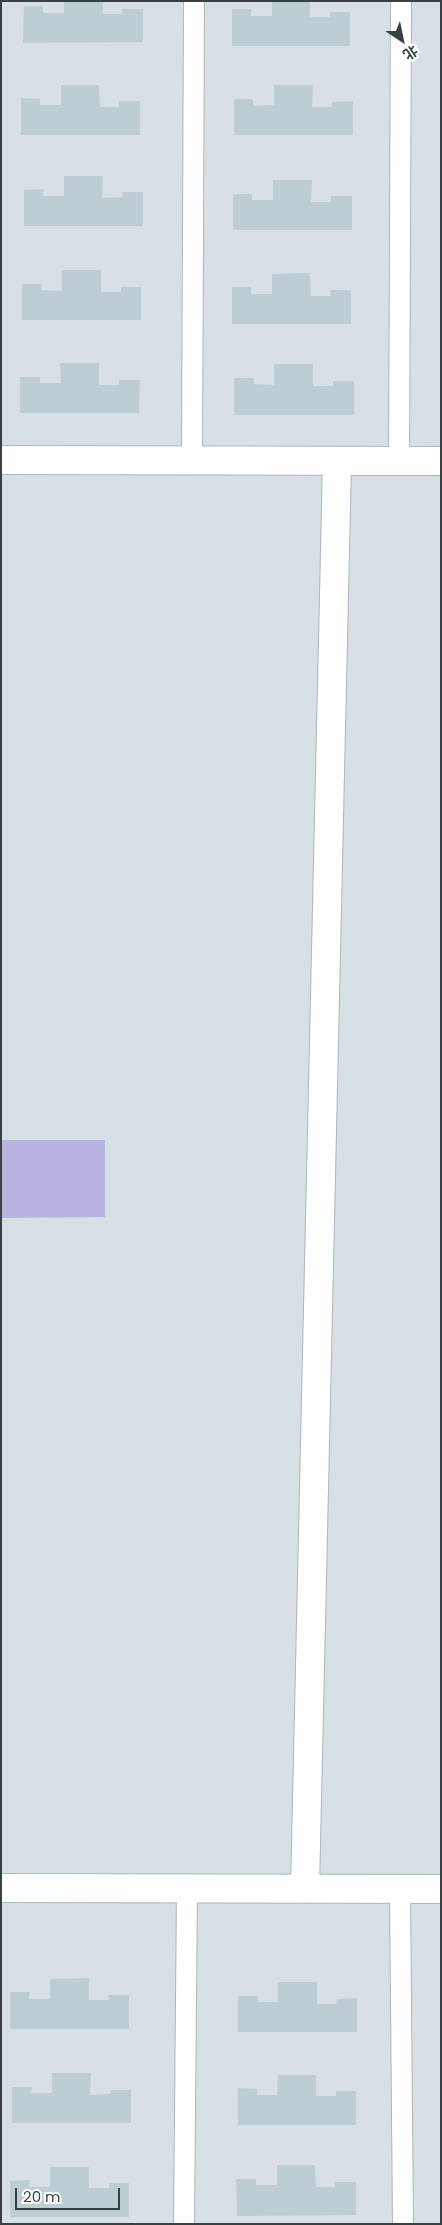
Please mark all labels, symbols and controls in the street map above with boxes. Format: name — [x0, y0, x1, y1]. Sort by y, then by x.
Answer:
north arrow — [377, 15, 427, 65]
text: 北 — [399, 40, 422, 65]
scale bar — [18, 2178, 122, 2210]
text: 20 m — [23, 2186, 61, 2207]

